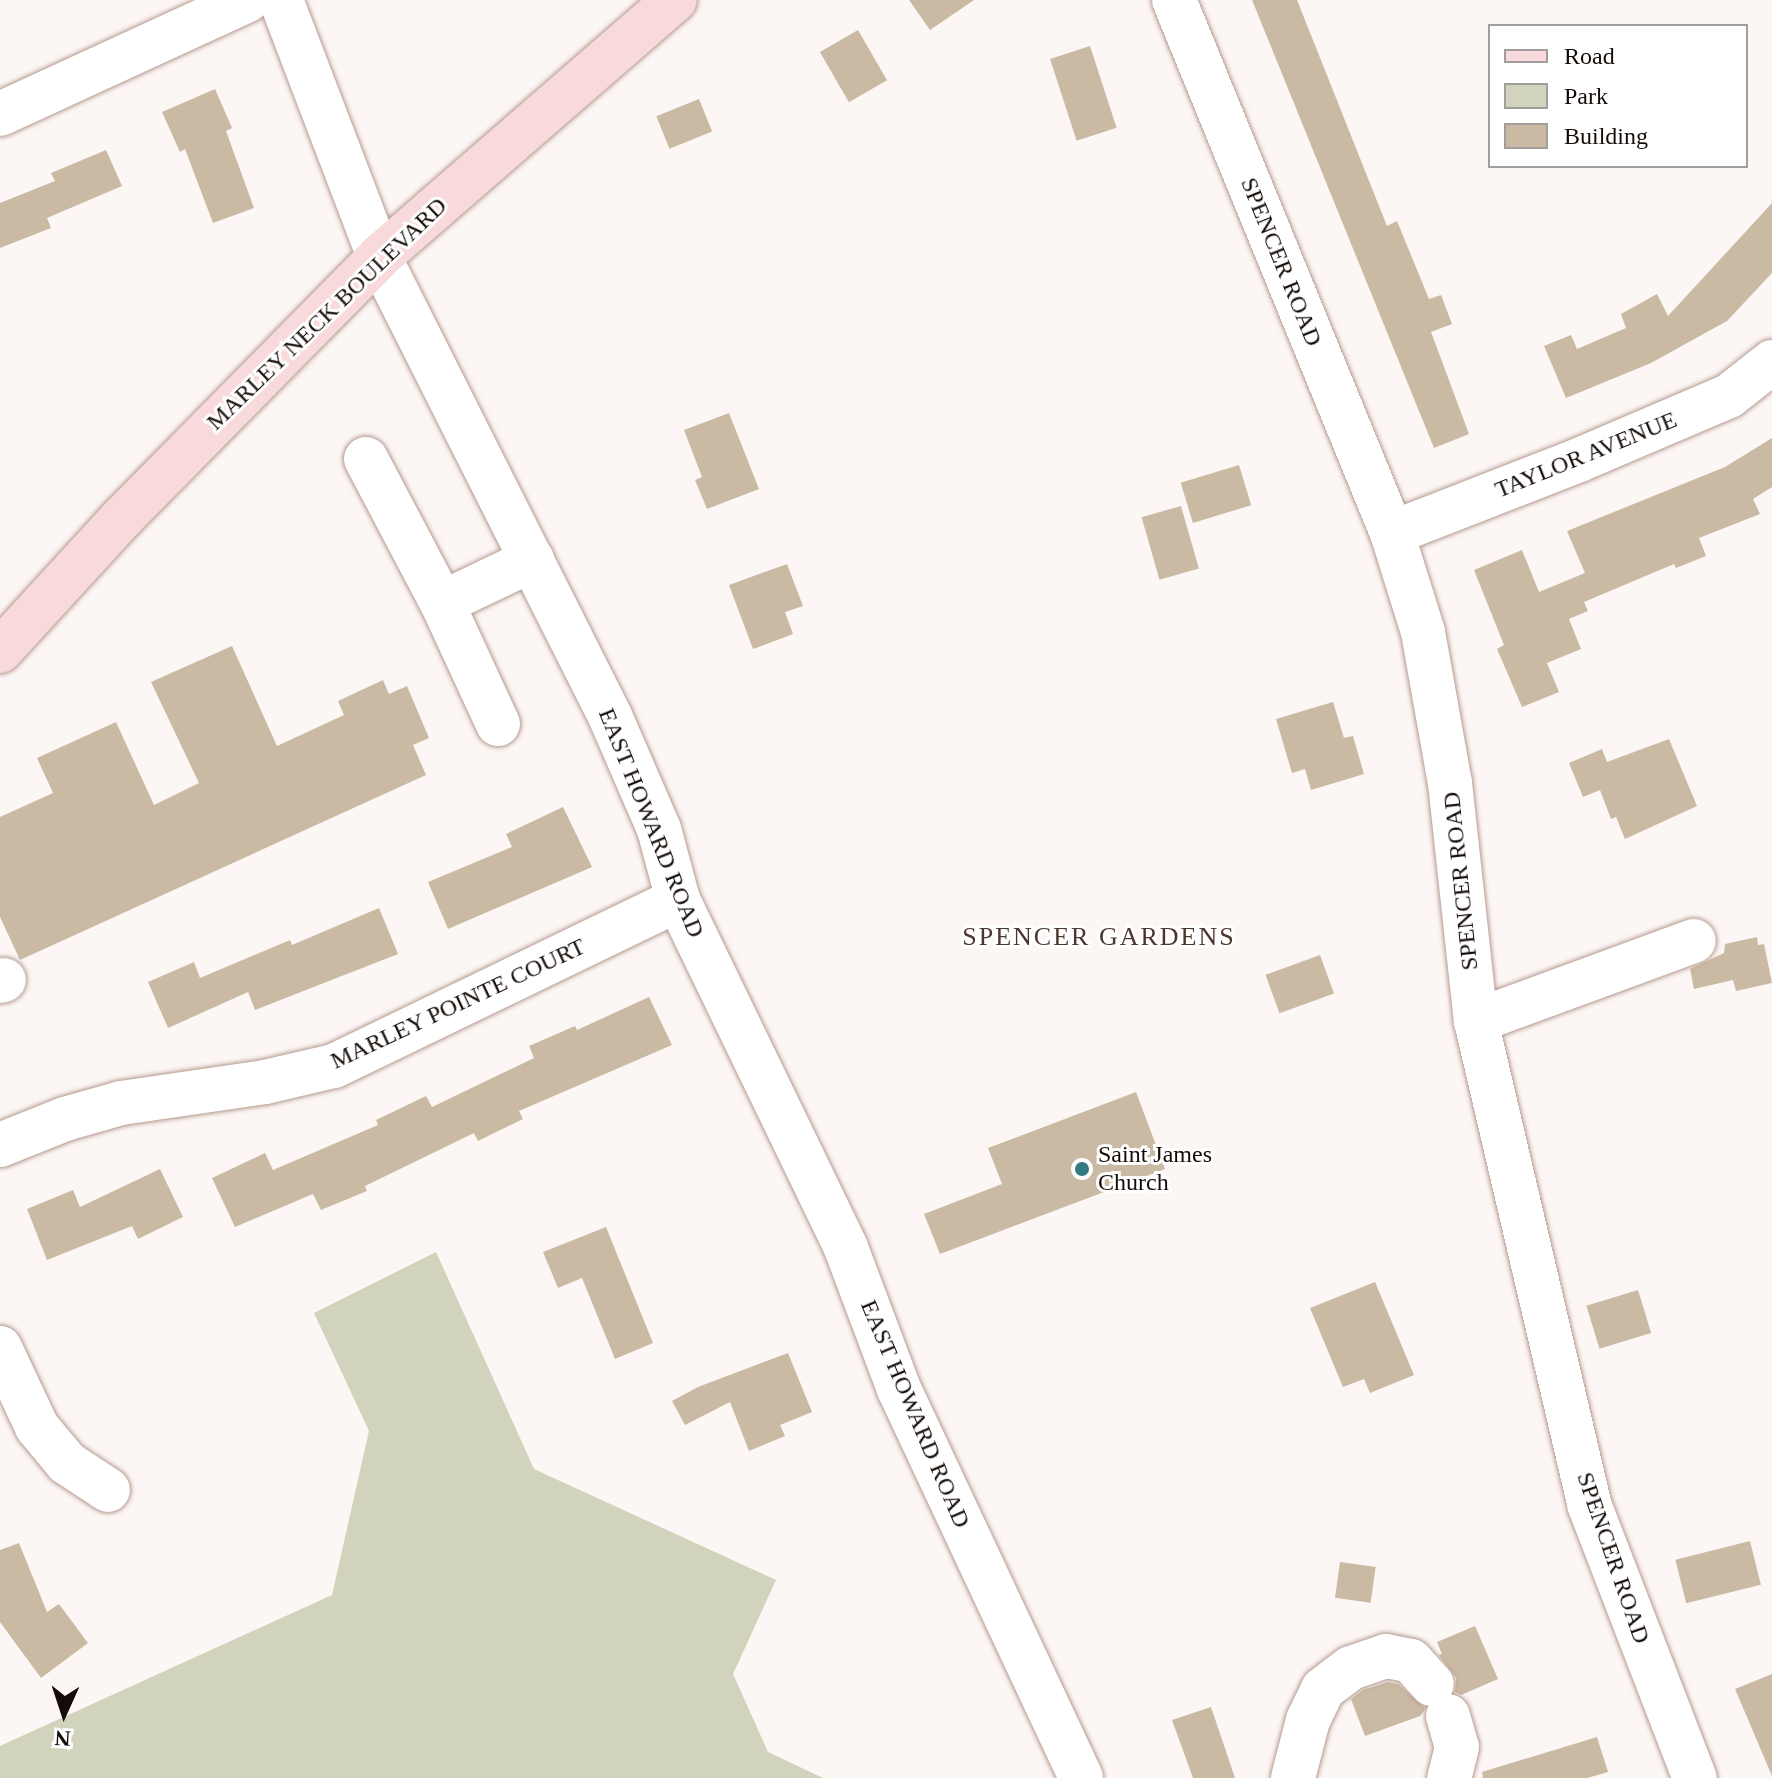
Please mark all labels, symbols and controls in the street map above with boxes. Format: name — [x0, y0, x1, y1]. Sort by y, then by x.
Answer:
legend — [1488, 24, 1748, 168]
text: Road — [1564, 43, 1615, 69]
text: Park — [1564, 83, 1608, 109]
text: Building — [1564, 123, 1648, 149]
street label: SPENCER ROAD — [1234, 173, 1328, 351]
street label: MARLEY NECK BOULEVARD — [201, 191, 453, 437]
street label: TAYLOR AVENUE — [1490, 405, 1682, 505]
street label: EAST HOWARD ROAD — [592, 704, 710, 942]
street label: SPENCER ROAD — [1437, 790, 1485, 972]
district label: SPENCER GARDENS — [962, 921, 1236, 953]
street label: MARLEY POINTE COURT — [326, 932, 590, 1076]
place label: Saint James Church — [1098, 1141, 1212, 1197]
marker: Saint James Church — [1073, 1160, 1091, 1178]
street label: EAST HOWARD ROAD — [854, 1295, 976, 1533]
street label: SPENCER ROAD — [1570, 1469, 1656, 1647]
north arrow — [24, 1674, 104, 1754]
text: N — [54, 1726, 71, 1751]

